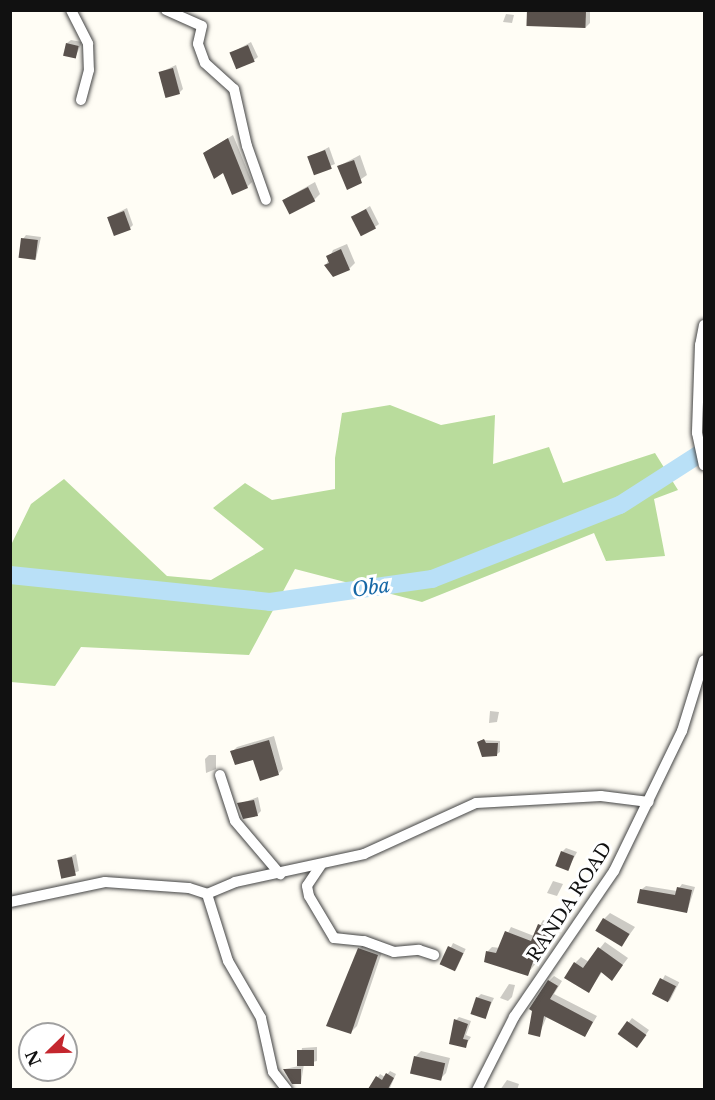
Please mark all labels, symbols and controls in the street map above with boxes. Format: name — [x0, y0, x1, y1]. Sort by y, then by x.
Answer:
water label: Oba — [350, 573, 392, 603]
street label: RANDA ROAD — [523, 838, 617, 966]
north arrow — [18, 1022, 78, 1082]
text: N — [21, 1047, 45, 1069]

